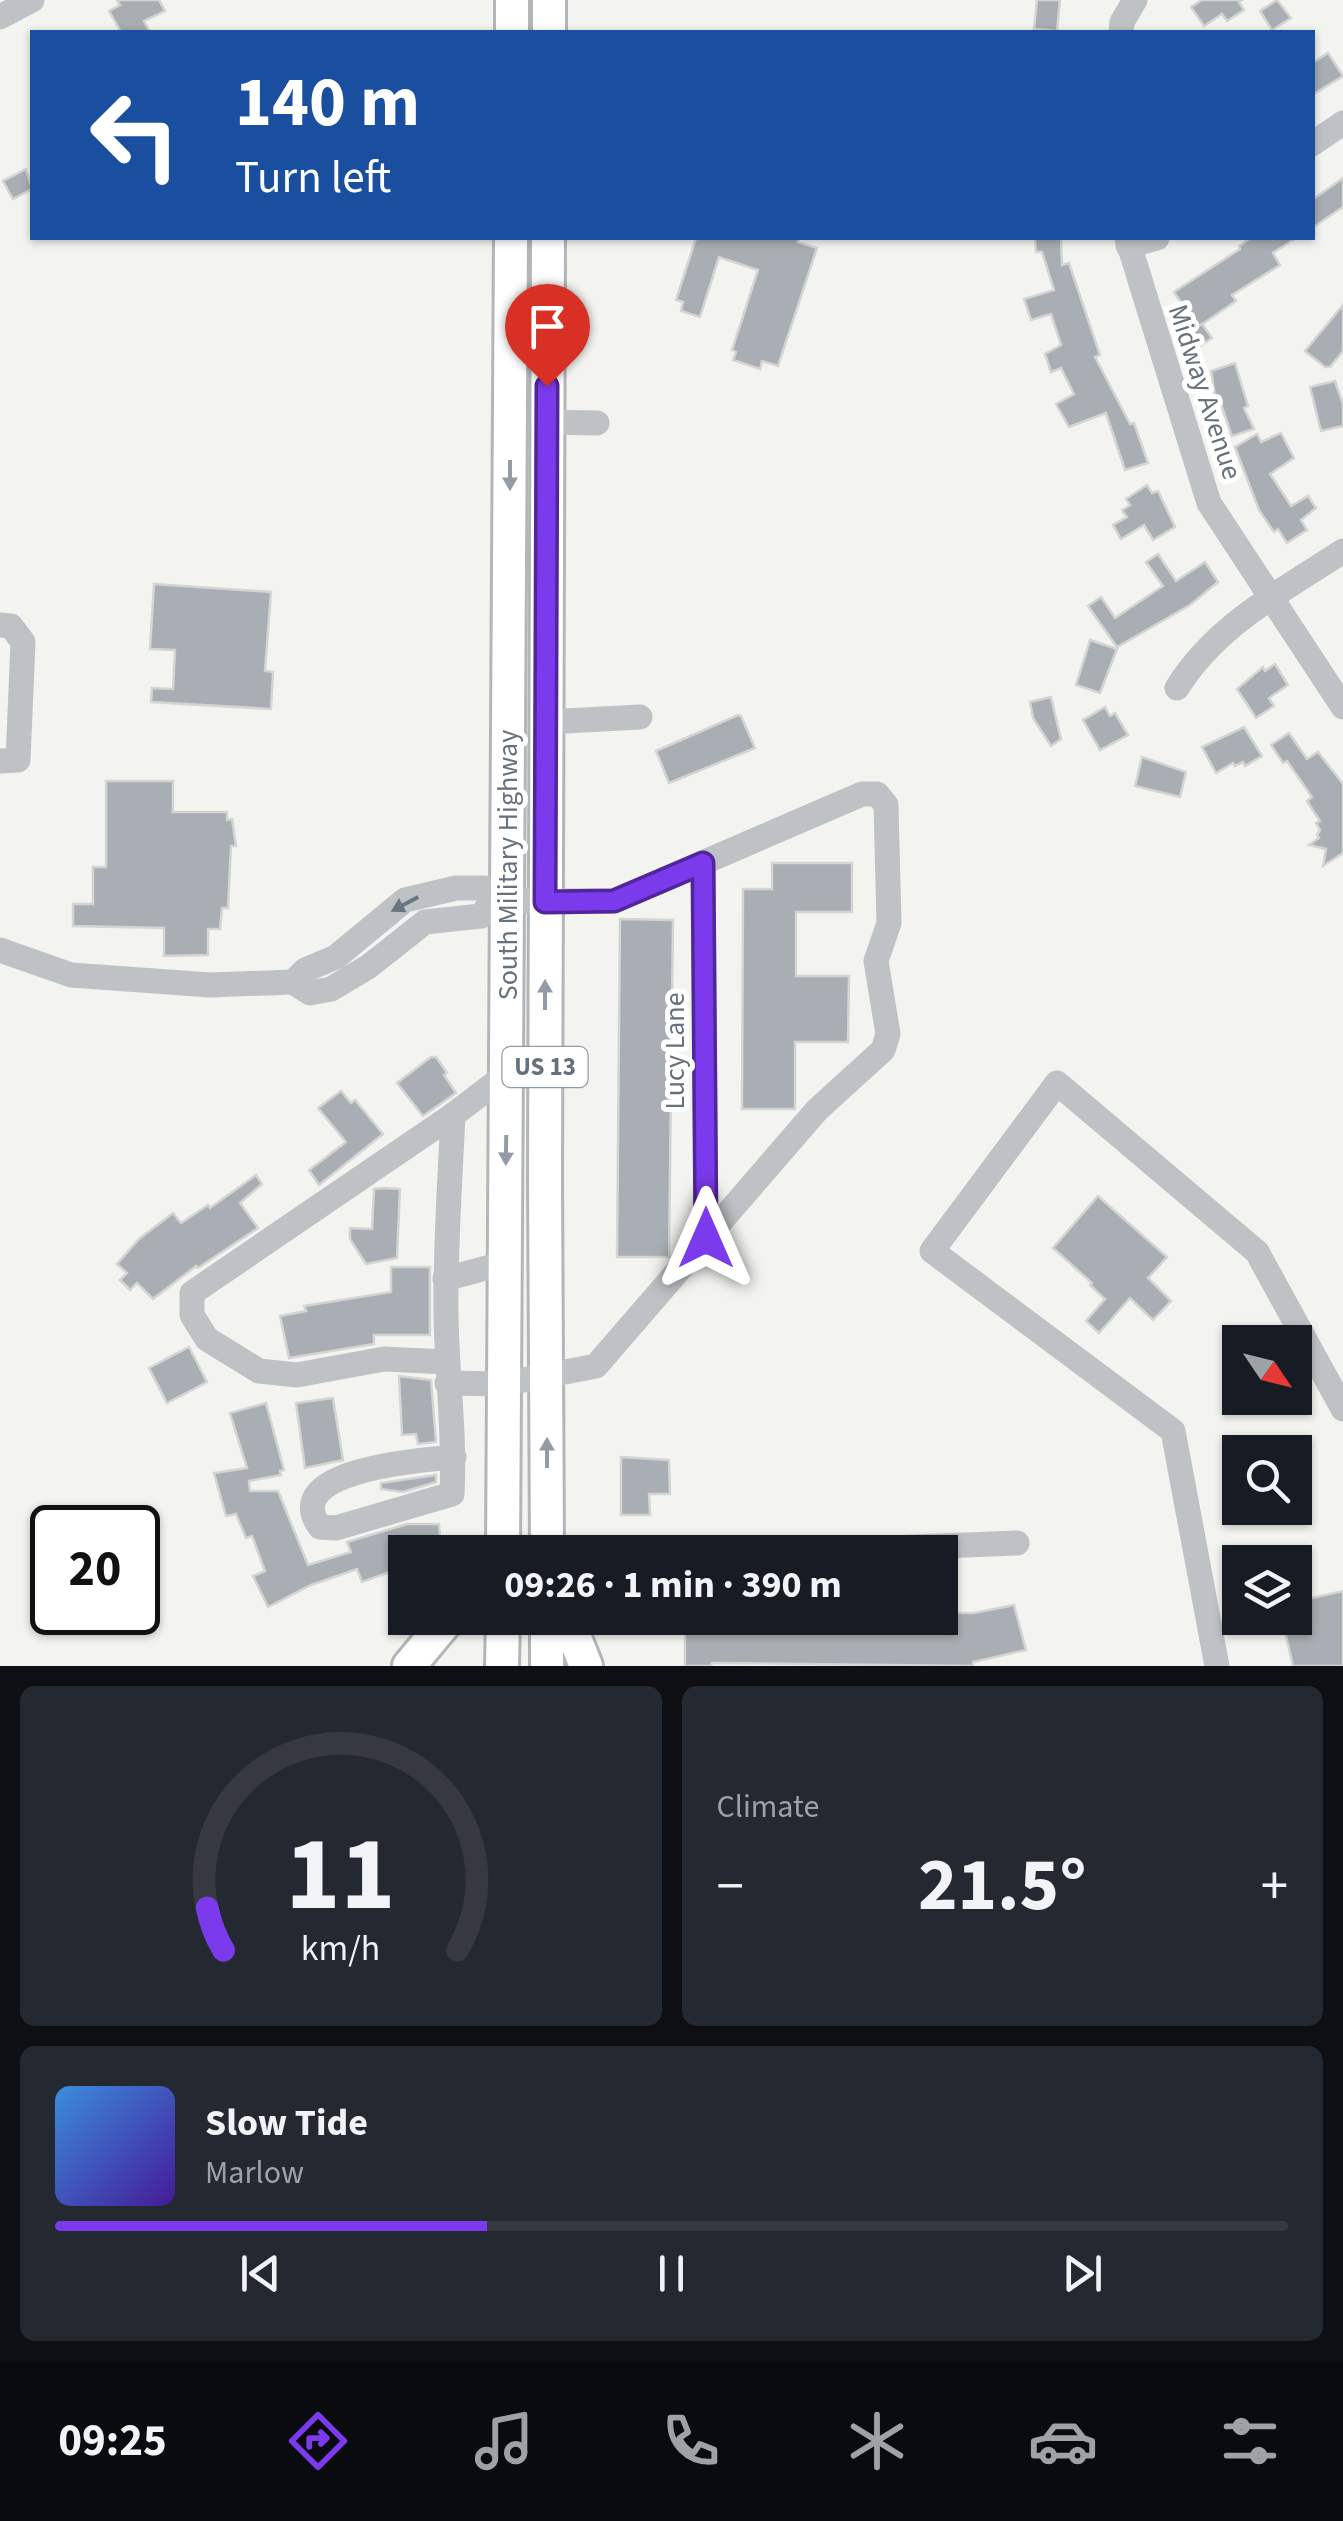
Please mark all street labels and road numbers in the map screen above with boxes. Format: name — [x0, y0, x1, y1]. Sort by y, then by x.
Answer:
street label: Midway Avenue — [1158, 299, 1252, 485]
street label: South Military Highway — [488, 730, 528, 1000]
street label: Lucy Lane — [655, 992, 695, 1110]
road number: US 13 — [502, 1047, 588, 1087]

